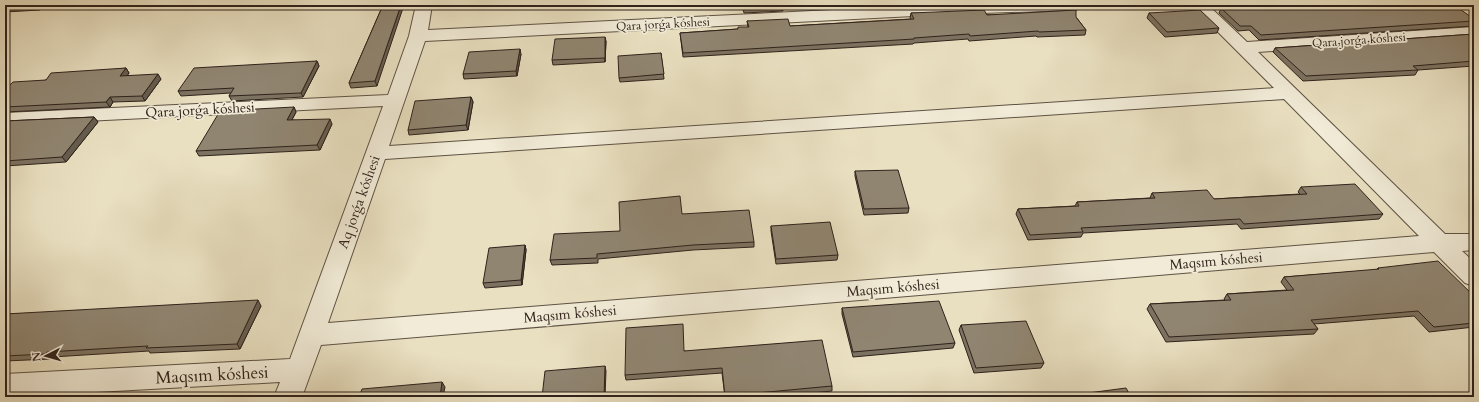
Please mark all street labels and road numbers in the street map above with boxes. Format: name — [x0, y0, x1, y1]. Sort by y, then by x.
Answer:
street label: Qara jorǵa kóshesi — [616, 14, 711, 34]
street label: Qara jorǵa kóshesi — [1312, 29, 1407, 51]
street label: Qara jorǵa kóshesi — [145, 98, 255, 122]
street label: Aq jorǵa kóshesi — [333, 153, 385, 251]
street label: Maqsım kóshesi — [1169, 247, 1263, 275]
street label: Maqsım kóshesi — [846, 274, 940, 302]
street label: Maqsım kóshesi — [523, 300, 617, 328]
street label: Maqsım kóshesi — [155, 361, 269, 389]

